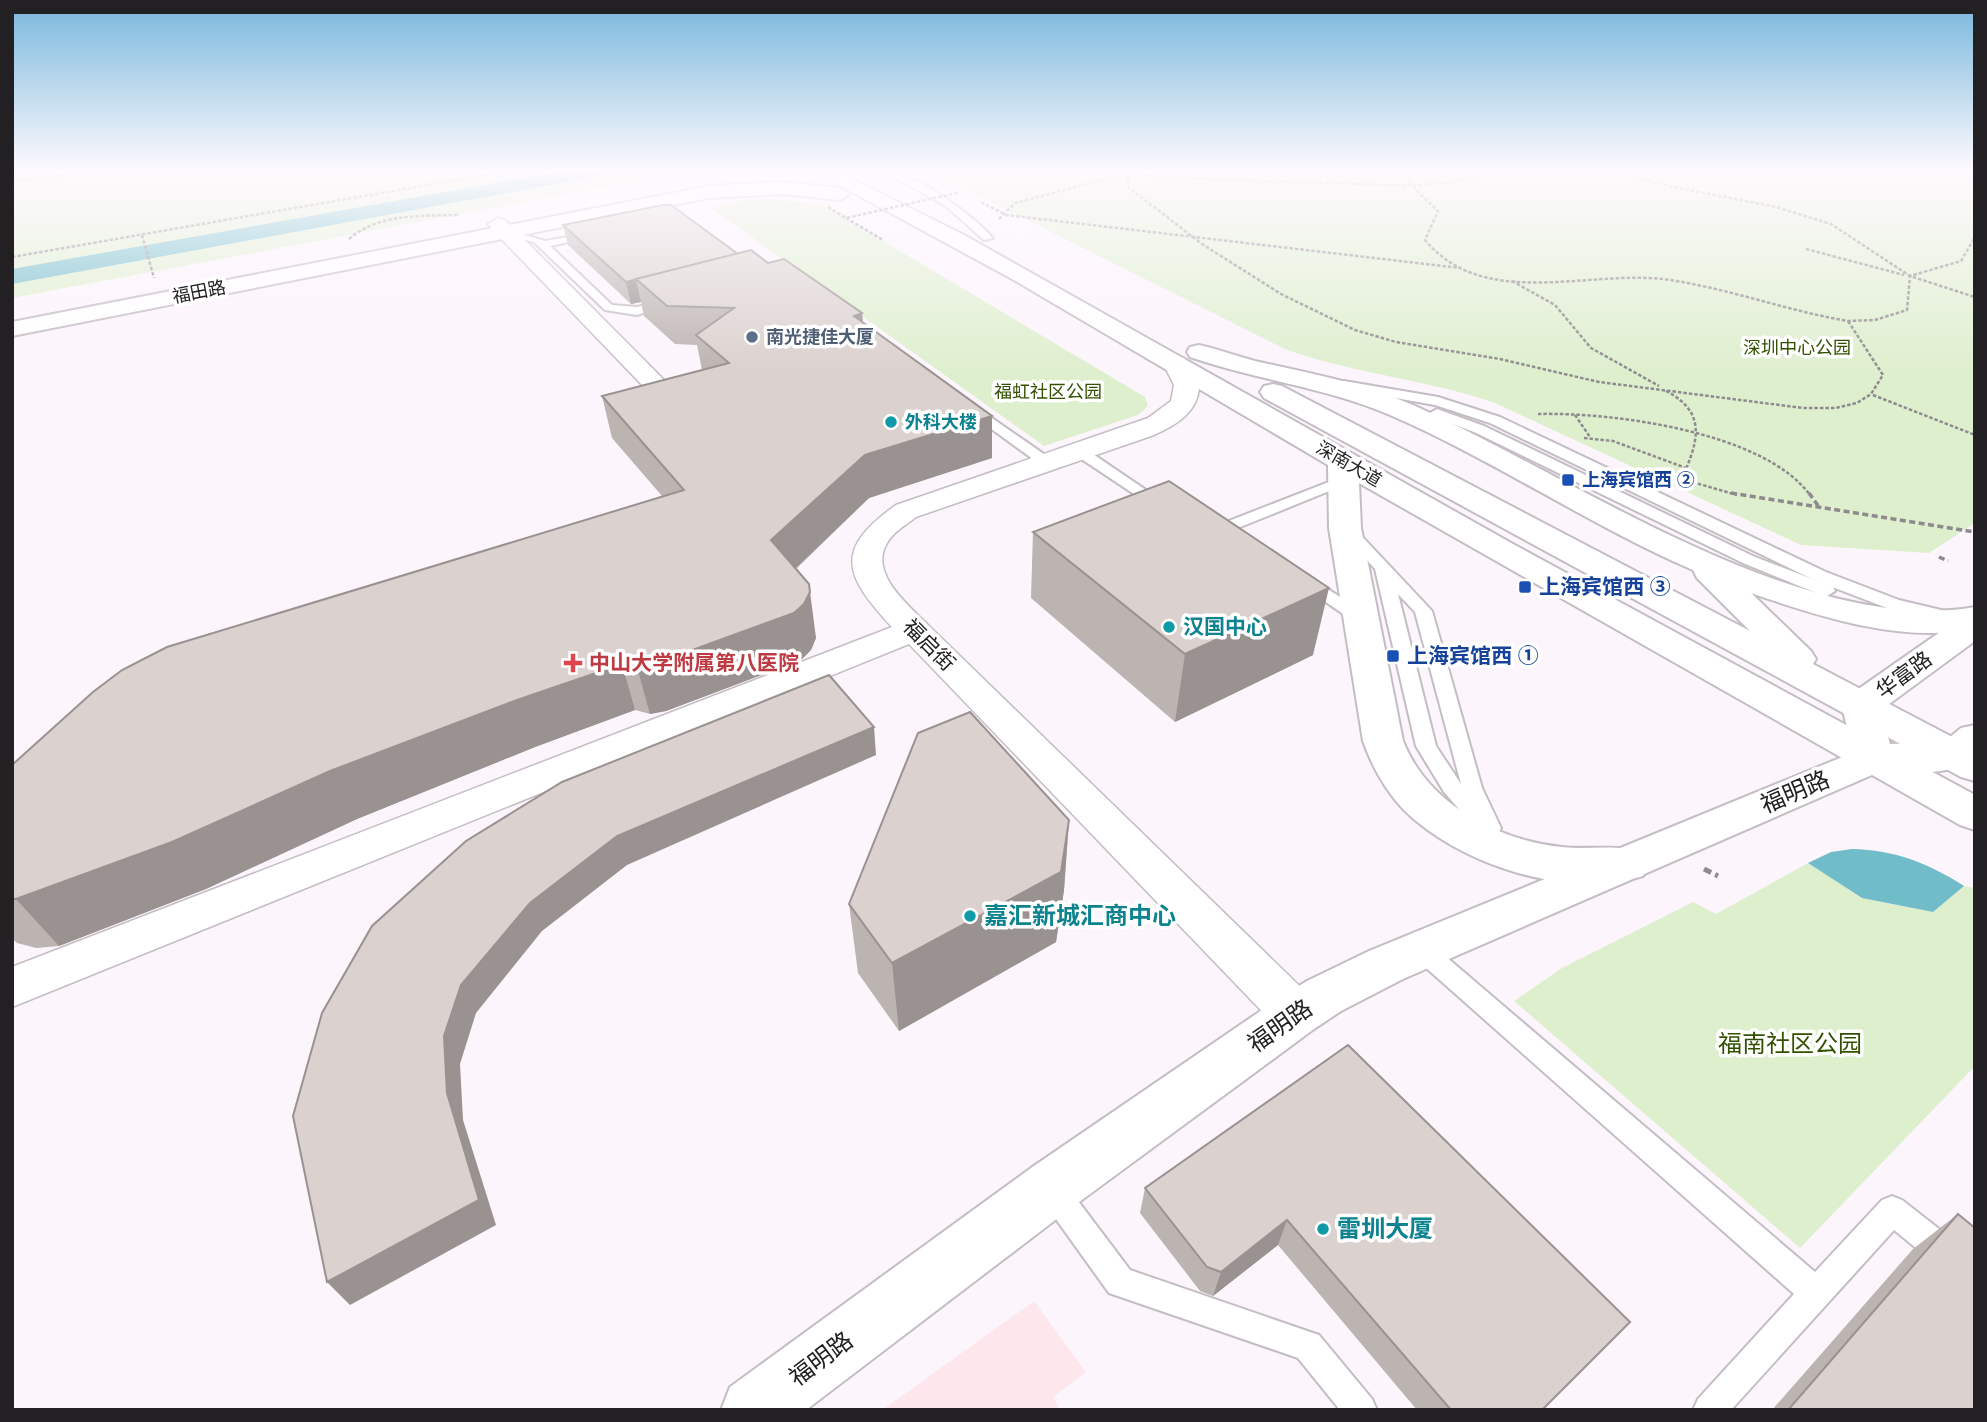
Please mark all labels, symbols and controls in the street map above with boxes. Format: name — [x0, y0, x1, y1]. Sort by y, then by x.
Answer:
street label: 福田路 — [170, 276, 228, 308]
place label: 南光捷佳大厦 — [766, 326, 874, 348]
marker: 南光捷佳大厦 — [744, 329, 760, 345]
park label: 深圳中心公园 — [1743, 337, 1851, 359]
park label: 福虹社区公园 — [994, 381, 1102, 403]
place label: 外科大楼 — [905, 411, 977, 433]
marker: 外科大楼 — [883, 414, 899, 430]
street label: 深南大道 — [1312, 436, 1386, 492]
place label: 上海宾馆西 ② — [1582, 469, 1695, 491]
marker: 上海宾馆西 ② — [1560, 472, 1576, 488]
place label: 上海宾馆西 ③ — [1539, 574, 1671, 599]
marker: 上海宾馆西 ③ — [1517, 579, 1533, 595]
street label: 福启街 — [898, 614, 960, 676]
place label: 汉国中心 — [1183, 614, 1267, 639]
marker: 汉国中心 — [1161, 619, 1177, 635]
place label: 上海宾馆西 ① — [1407, 643, 1539, 668]
street label: 华富路 — [1871, 646, 1937, 703]
marker: 上海宾馆西 ① — [1385, 648, 1401, 664]
place label: 中山大学附属第八医院 — [589, 650, 799, 675]
marker: 中山大学附属第八医院 — [563, 653, 583, 673]
street label: 福明路 — [1756, 764, 1834, 819]
place label: 嘉汇新城汇商中心 — [984, 901, 1176, 930]
marker: 嘉汇新城汇商中心 — [962, 908, 978, 924]
street label: 福明路 — [1242, 993, 1318, 1058]
park label: 福南社区公园 — [1718, 1029, 1862, 1058]
place label: 雷圳大厦 — [1337, 1214, 1433, 1243]
marker: 雷圳大厦 — [1315, 1221, 1331, 1237]
street label: 福明路 — [783, 1325, 858, 1392]

